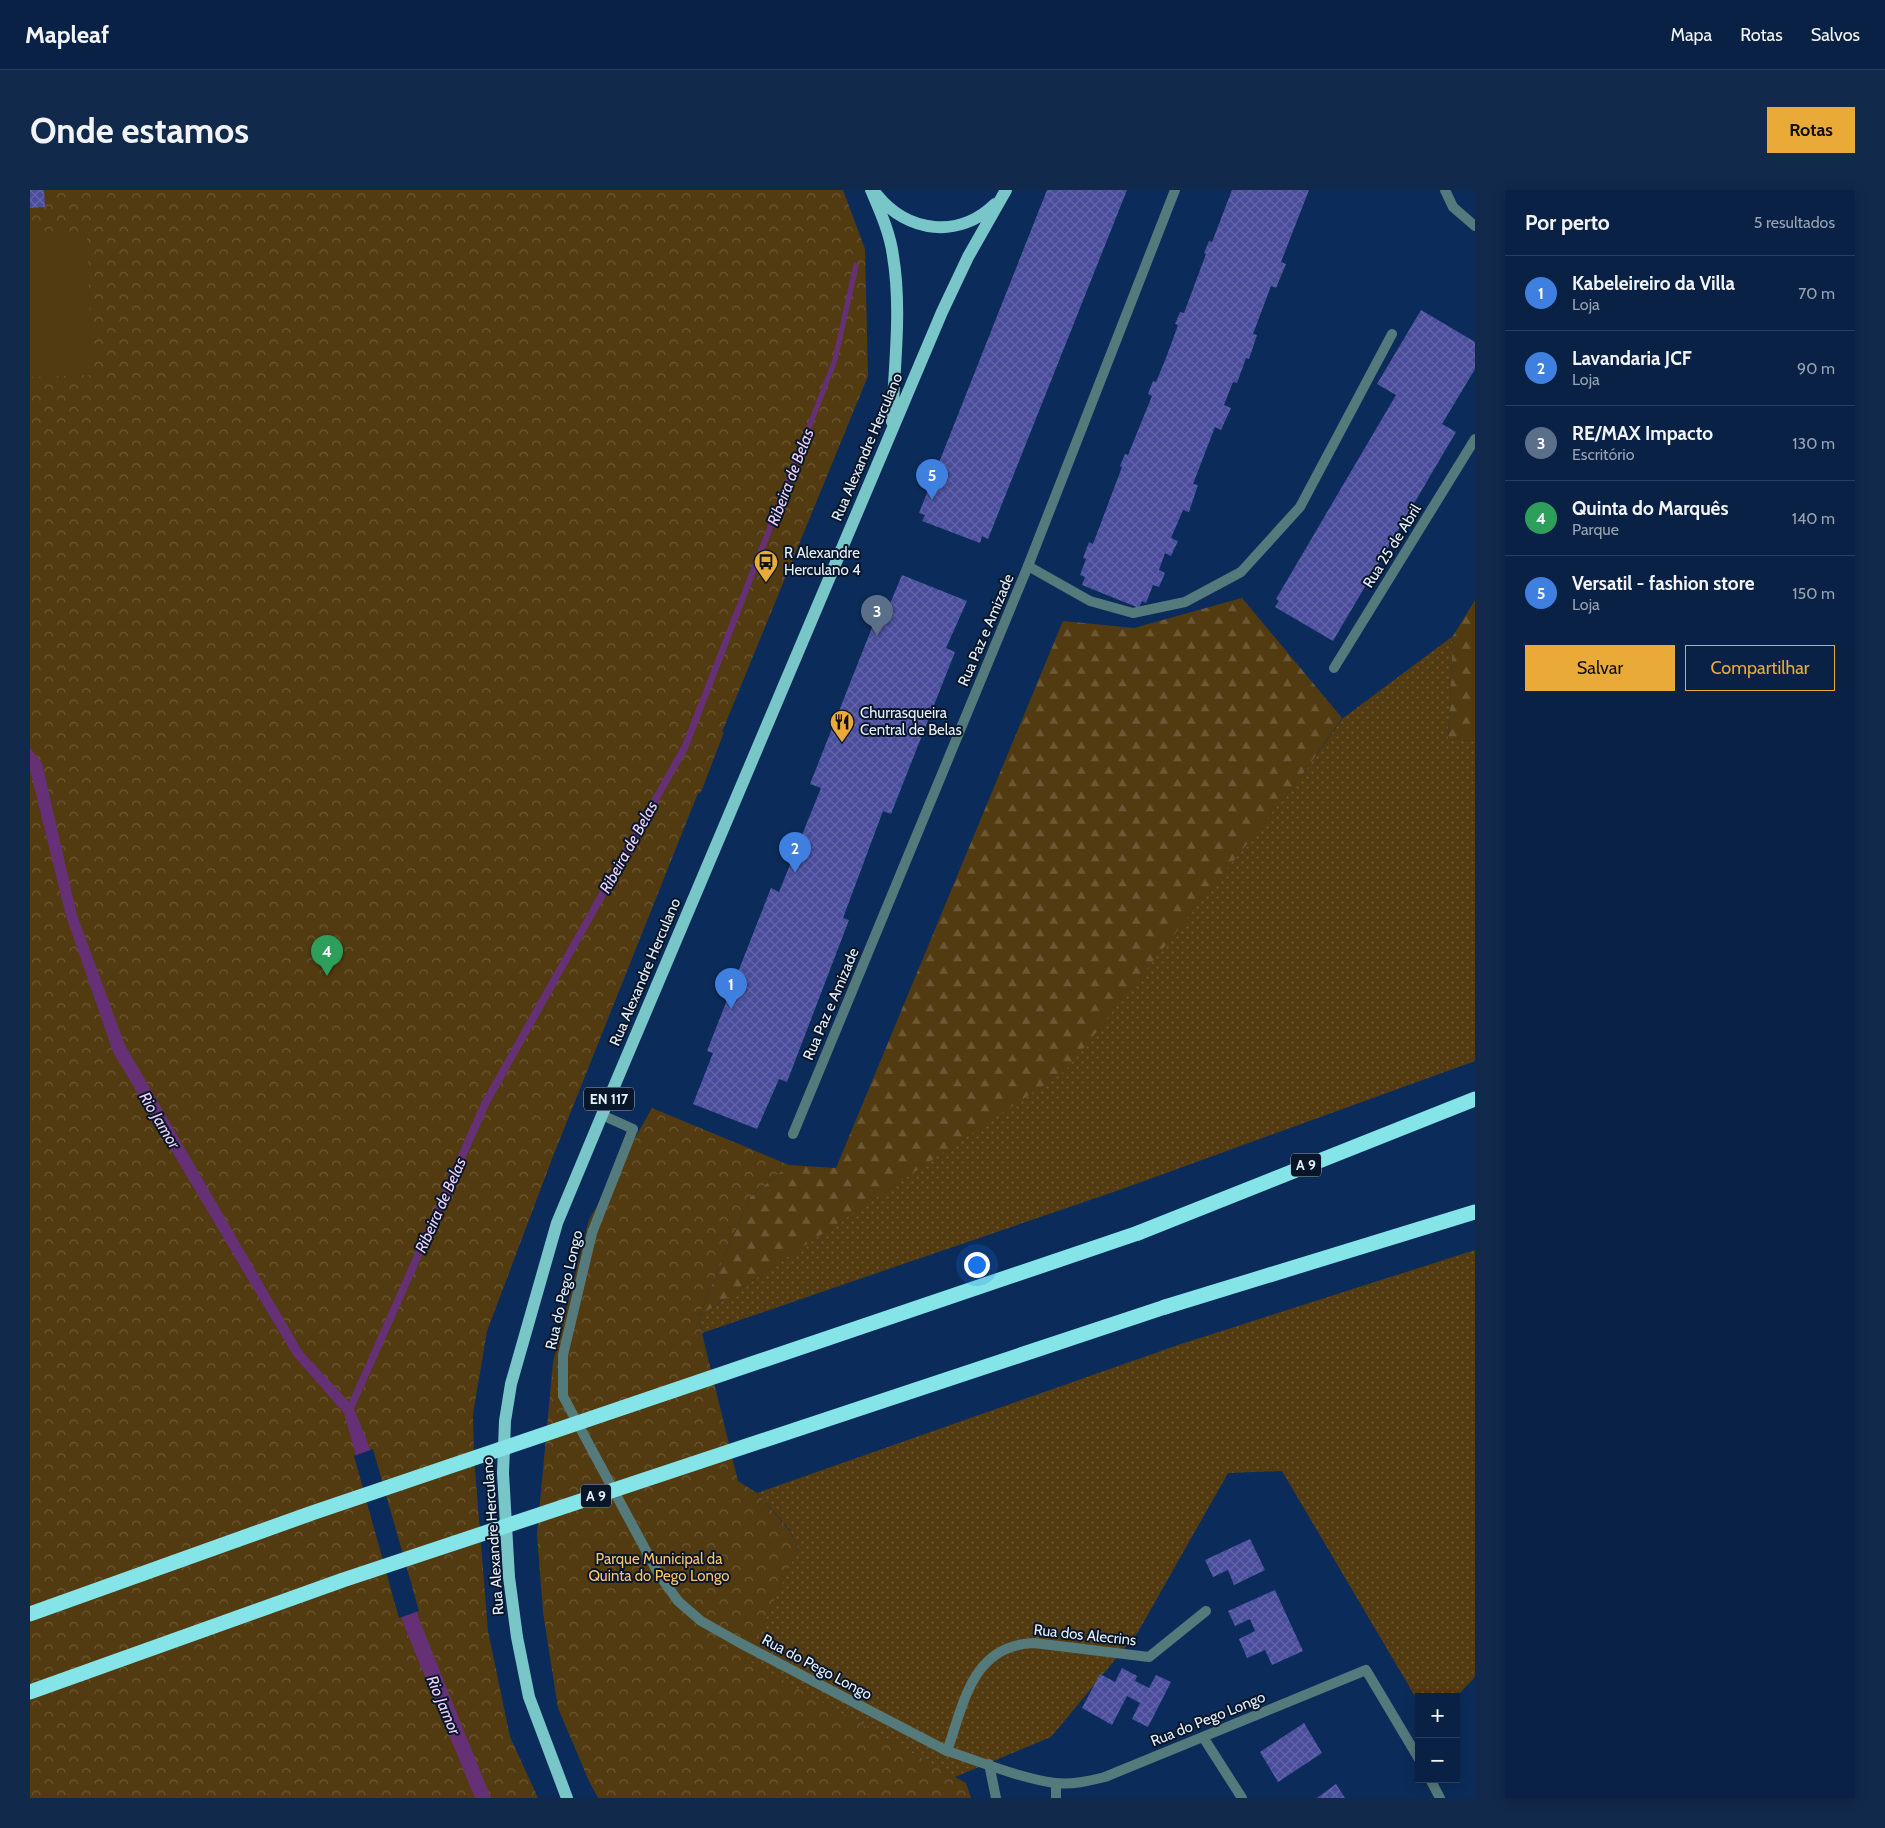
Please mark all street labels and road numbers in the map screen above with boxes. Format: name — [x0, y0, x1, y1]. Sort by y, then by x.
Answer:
street label: Rua Alexandre Herculano — [828, 370, 906, 524]
street label: Rua 25 de Abril — [1359, 501, 1425, 591]
street label: Rua Paz e Amizade — [954, 571, 1018, 689]
street label: Rua Alexandre Herculano — [606, 895, 684, 1049]
street label: Rua Paz e Amizade — [799, 945, 863, 1063]
road number: EN 117 — [584, 1088, 634, 1111]
road number: A 9 — [1291, 1154, 1321, 1176]
street label: Rua do Pego Longo — [541, 1228, 587, 1352]
street label: Rua Alexandre Herculano — [478, 1456, 508, 1616]
road number: A 9 — [581, 1484, 611, 1508]
street label: Rua dos Alecrins — [1033, 1621, 1137, 1649]
street label: Rua do Pego Longo — [759, 1630, 875, 1704]
street label: Rua do Pego Longo — [1148, 1688, 1268, 1750]

